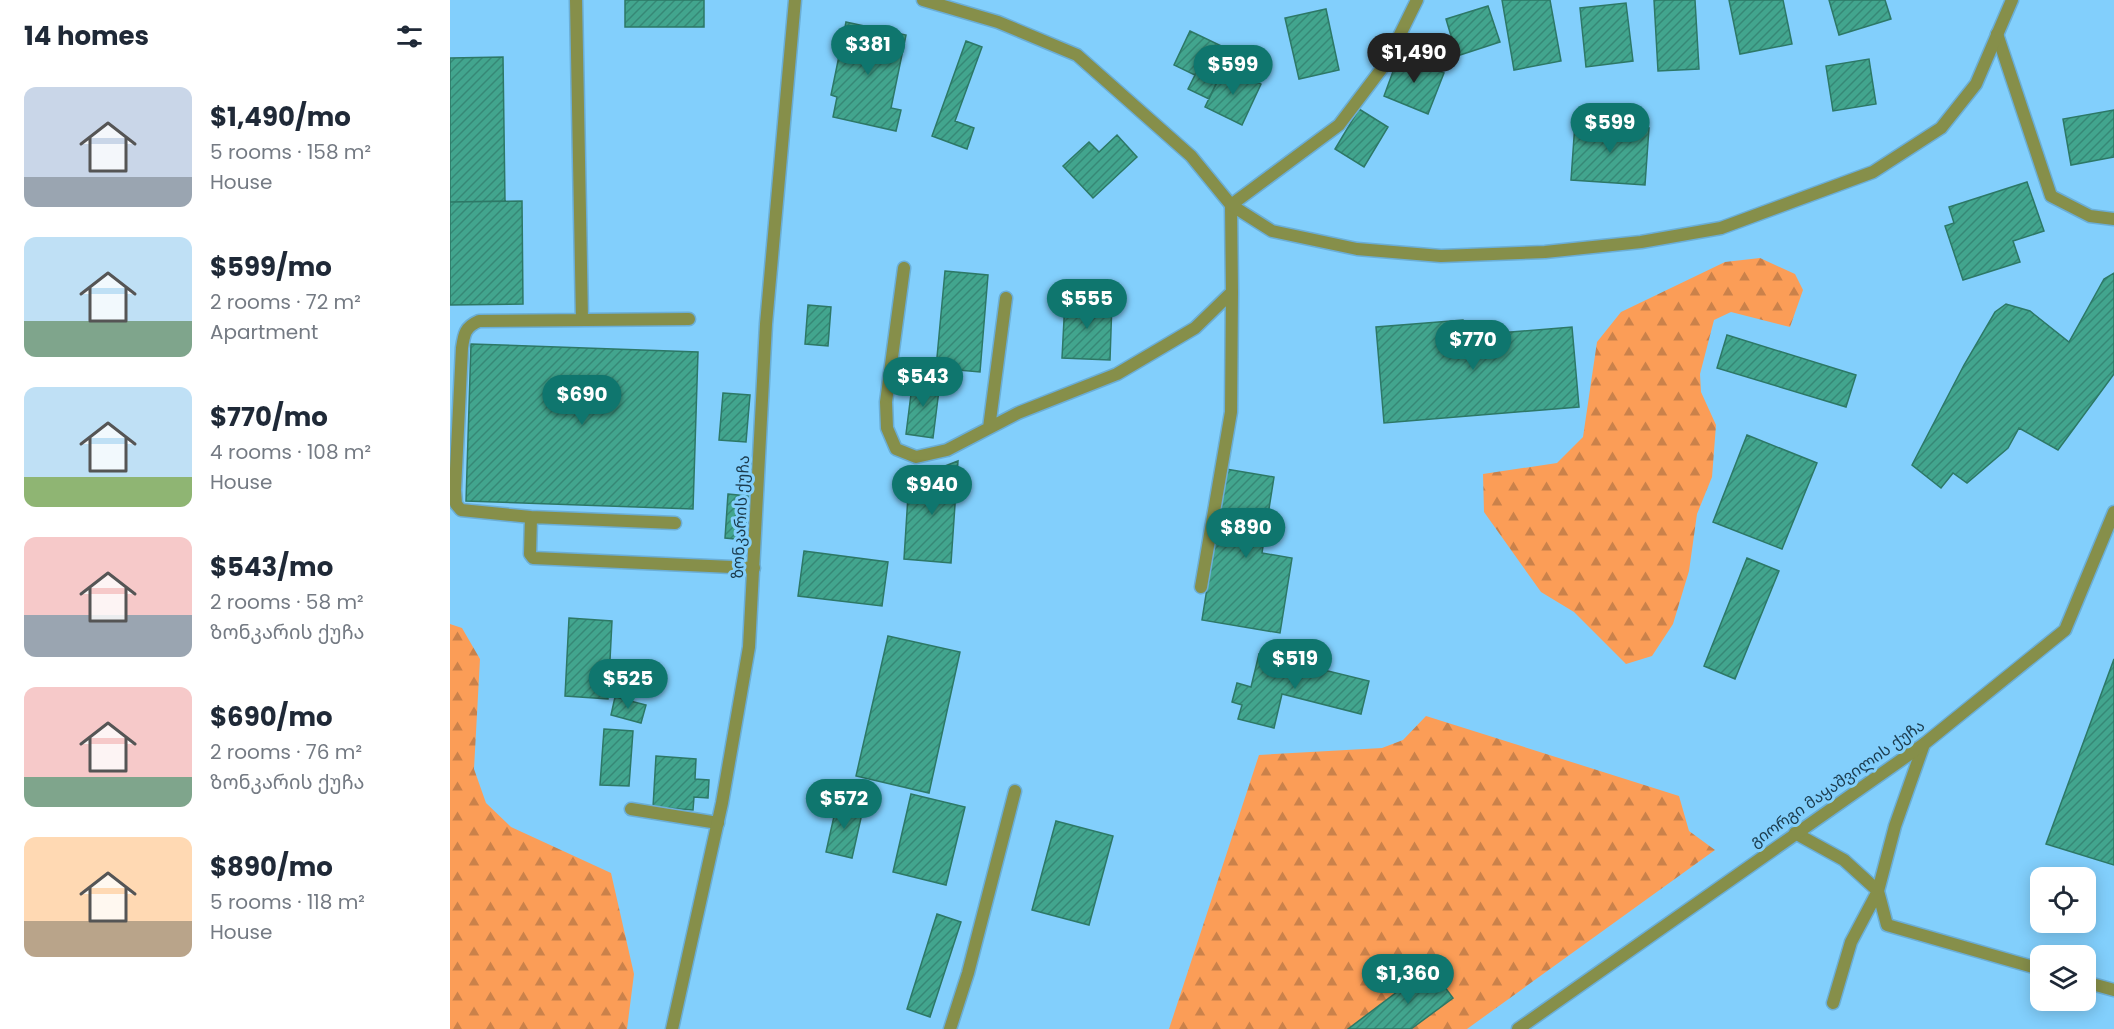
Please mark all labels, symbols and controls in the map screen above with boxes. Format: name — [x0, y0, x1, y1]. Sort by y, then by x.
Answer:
text: 14 homes — [24, 18, 149, 54]
icon: filters — [393, 20, 426, 53]
pin: $381 — [832, 25, 904, 76]
text: $381 — [845, 30, 891, 58]
pin: $1,490 — [1365, 33, 1463, 84]
text: $1,490 — [1381, 38, 1447, 66]
pin: $599 — [1197, 45, 1269, 96]
text: $599 — [1208, 50, 1258, 78]
text: $1,490/mo — [210, 99, 351, 135]
pin: $599 — [1574, 103, 1646, 154]
text: $599 — [1585, 108, 1635, 136]
icon: home — [72, 111, 144, 183]
text: 5 rooms · 158 m² — [210, 138, 371, 166]
text: House — [210, 168, 272, 196]
text: $599/mo — [210, 249, 332, 285]
icon: home — [72, 261, 144, 333]
pin: $555 — [1051, 279, 1123, 330]
text: $555 — [1061, 284, 1113, 312]
text: 2 rooms · 72 m² — [210, 288, 361, 316]
text: Apartment — [210, 318, 318, 346]
pin: $770 — [1437, 320, 1509, 371]
text: $770 — [1449, 325, 1497, 353]
pin: $543 — [887, 357, 959, 408]
text: $543 — [897, 362, 949, 390]
pin: $690 — [546, 375, 618, 426]
text: $690 — [556, 380, 608, 408]
text: $770/mo — [210, 399, 328, 435]
icon: home — [72, 411, 144, 483]
text: 4 rooms · 108 m² — [210, 438, 371, 466]
street label: ზონკარის ქუჩა — [726, 455, 755, 579]
pin: $940 — [896, 465, 968, 516]
text: House — [210, 468, 272, 496]
text: $940 — [906, 470, 958, 498]
pin: $890 — [1210, 508, 1282, 559]
text: $890 — [1220, 513, 1272, 541]
text: $543/mo — [210, 549, 333, 585]
icon: home — [72, 561, 144, 633]
text: 2 rooms · 58 m² — [210, 588, 364, 616]
text: ზონკარის ქუჩა — [210, 618, 365, 646]
pin: $519 — [1259, 639, 1331, 690]
text: $519 — [1272, 644, 1318, 672]
pin: $525 — [592, 659, 664, 710]
text: $525 — [603, 664, 653, 692]
text: $690/mo — [210, 699, 333, 735]
icon: home — [72, 711, 144, 783]
street label: გიორგი მაყაშვილის ქუჩა — [1745, 714, 1929, 853]
text: 2 rooms · 76 m² — [210, 738, 362, 766]
text: ზონკარის ქუჩა — [210, 768, 365, 796]
pin: $572 — [808, 779, 880, 830]
text: $572 — [820, 784, 868, 812]
text: $890/mo — [210, 849, 333, 885]
icon: home — [72, 861, 144, 933]
map controls — [2030, 867, 2096, 1011]
button: locate — [2030, 867, 2096, 933]
text: 5 rooms · 118 m² — [210, 888, 365, 916]
text: House — [210, 918, 272, 946]
button: layers — [2030, 945, 2096, 1011]
pin: $1,360 — [1359, 954, 1457, 1005]
text: $1,360 — [1376, 959, 1440, 987]

